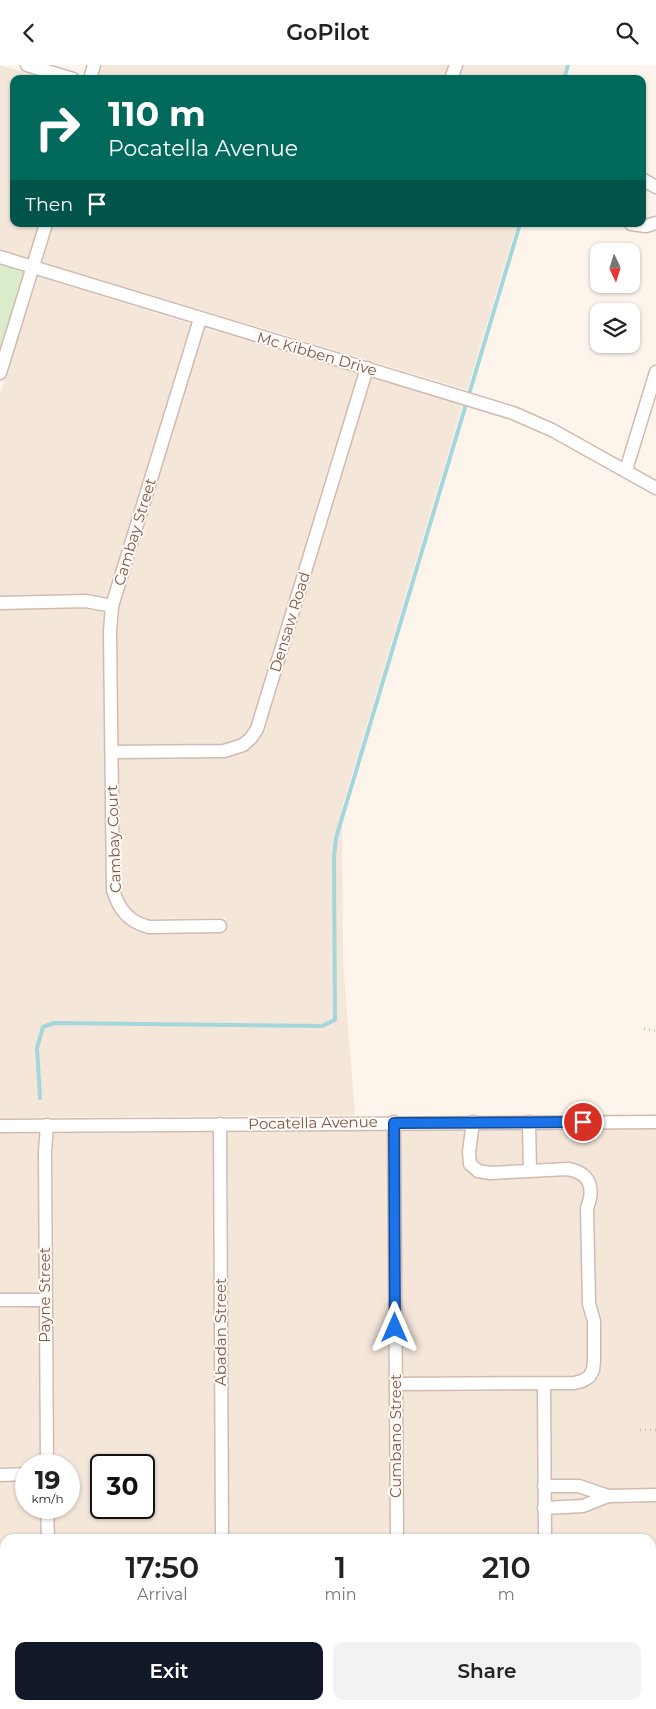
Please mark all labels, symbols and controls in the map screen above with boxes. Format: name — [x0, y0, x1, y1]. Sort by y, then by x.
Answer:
icon: back — [15, 19, 43, 47]
text: GoPilot — [286, 19, 370, 46]
icon: search — [613, 19, 641, 47]
text: 110 m — [108, 92, 206, 135]
icon: right — [25, 95, 90, 160]
text: Pocatella Avenue — [108, 135, 298, 162]
icon: arrive — [83, 190, 111, 218]
text: Then — [25, 193, 73, 216]
north arrow — [590, 243, 640, 293]
map controls — [590, 243, 640, 353]
button: layers — [590, 303, 640, 353]
street label: Mc Kibben Drive — [255, 327, 379, 380]
street label: Cambay Street — [109, 476, 160, 588]
street label: Densaw Road — [265, 569, 314, 674]
street label: Cambay Court — [102, 785, 125, 893]
pin — [562, 1101, 604, 1143]
icon: arrive — [569, 1108, 597, 1136]
street label: Pocatella Avenue — [248, 1112, 378, 1133]
street label: Payne Street — [35, 1247, 54, 1343]
street label: Abadan Street — [211, 1278, 230, 1386]
position arrow — [368, 1301, 420, 1353]
street label: Cumbano Street — [386, 1374, 405, 1498]
speed limit sign: 30 — [90, 1454, 155, 1519]
text: 19 — [35, 1465, 60, 1495]
text: km/h — [31, 1491, 64, 1506]
text: 17:50 — [125, 1549, 199, 1586]
text: 1 — [335, 1549, 346, 1586]
text: 210 — [482, 1549, 531, 1586]
text: Arrival — [137, 1585, 187, 1604]
text: min — [324, 1585, 357, 1604]
text: m — [498, 1585, 515, 1604]
button: Exit — [15, 1642, 323, 1700]
button: Share — [333, 1642, 641, 1700]

